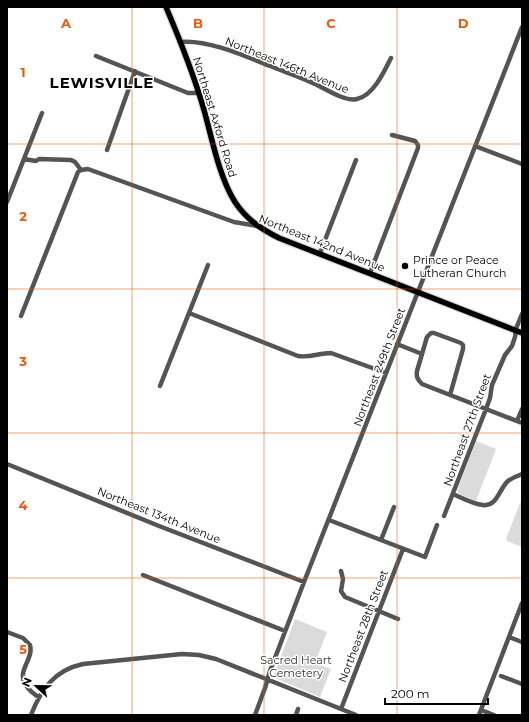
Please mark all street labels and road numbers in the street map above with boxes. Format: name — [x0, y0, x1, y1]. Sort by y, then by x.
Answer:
street label: Northeast 146th Avenue — [223, 34, 351, 96]
street label: Northeast Axford Road — [190, 55, 240, 179]
street label: Northeast 142nd Avenue — [257, 211, 387, 275]
street label: Northeast 249th Street — [350, 305, 408, 428]
street label: Northeast 27th Street — [440, 371, 494, 488]
street label: Northeast 134th Avenue — [95, 484, 223, 546]
street label: Northeast 28th Street — [335, 567, 391, 684]

